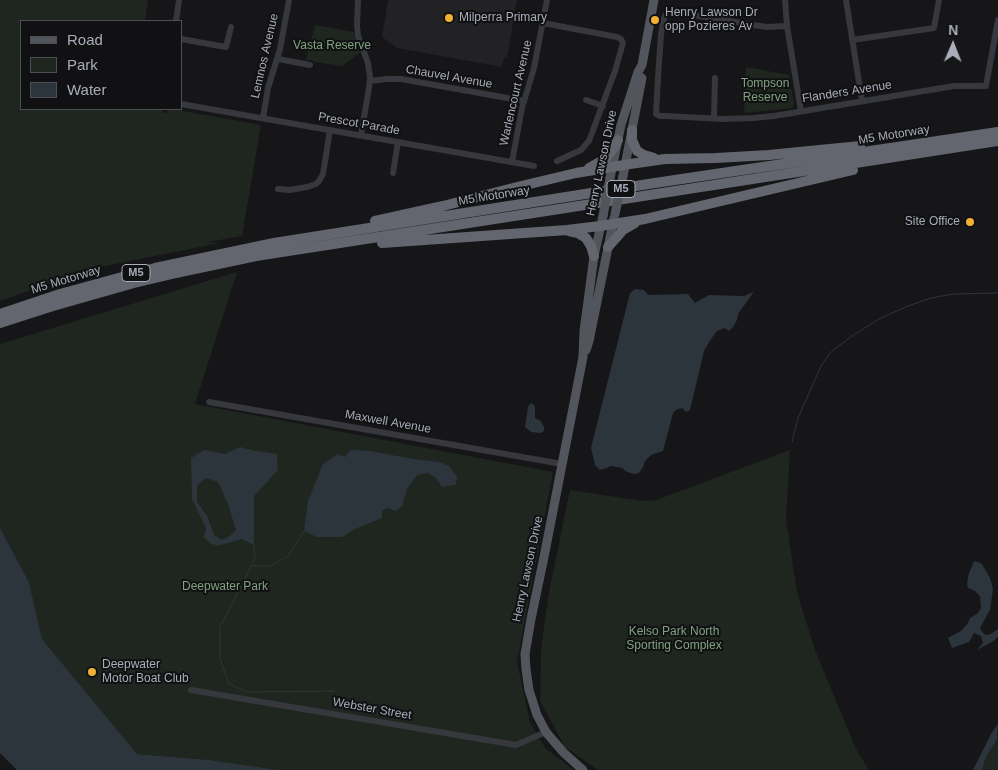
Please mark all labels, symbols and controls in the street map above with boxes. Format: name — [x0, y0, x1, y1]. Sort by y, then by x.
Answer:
place label: Henry Lawson Dr opp Pozieres Av — [665, 6, 758, 34]
place label: Milperra Primary — [459, 11, 547, 25]
street label: Lemnos Avenue — [248, 12, 282, 100]
marker: Milperra Primary — [443, 12, 455, 24]
marker: Henry Lawson Dr opp Pozieres Av — [649, 14, 661, 26]
legend — [20, 20, 182, 110]
north arrow — [928, 20, 978, 70]
text: N — [948, 22, 958, 38]
text: Road — [67, 31, 103, 48]
park label: Vasta Reserve — [293, 39, 371, 53]
street label: Warlencourt Avenue — [497, 39, 535, 147]
text: Park — [67, 56, 98, 73]
street label: Chauvel Avenue — [404, 62, 494, 92]
park label: Tompson Reserve — [741, 77, 789, 105]
street label: Flanders Avenue — [801, 78, 893, 106]
text: Water — [67, 81, 106, 98]
street label: Henry Lawson Drive — [584, 109, 620, 217]
street label: Prescot Parade — [317, 110, 401, 138]
street label: M5 Motorway — [857, 122, 931, 148]
road number: M5 — [607, 180, 635, 198]
street label: M5 Motorway — [457, 183, 531, 209]
place label: Site Office — [905, 215, 960, 229]
marker: Site Office — [964, 216, 976, 228]
street label: M5 Motorway — [29, 263, 103, 297]
road number: M5 — [122, 264, 150, 282]
street label: Maxwell Avenue — [344, 407, 432, 437]
street label: Henry Lawson Drive — [510, 515, 546, 623]
park label: Deepwater Park — [182, 580, 268, 594]
park label: Kelso Park North Sporting Complex — [626, 625, 722, 653]
place label: Deepwater Motor Boat Club — [102, 658, 189, 686]
marker: Deepwater Motor Boat Club — [86, 666, 98, 678]
street label: Webster Street — [331, 695, 413, 723]

